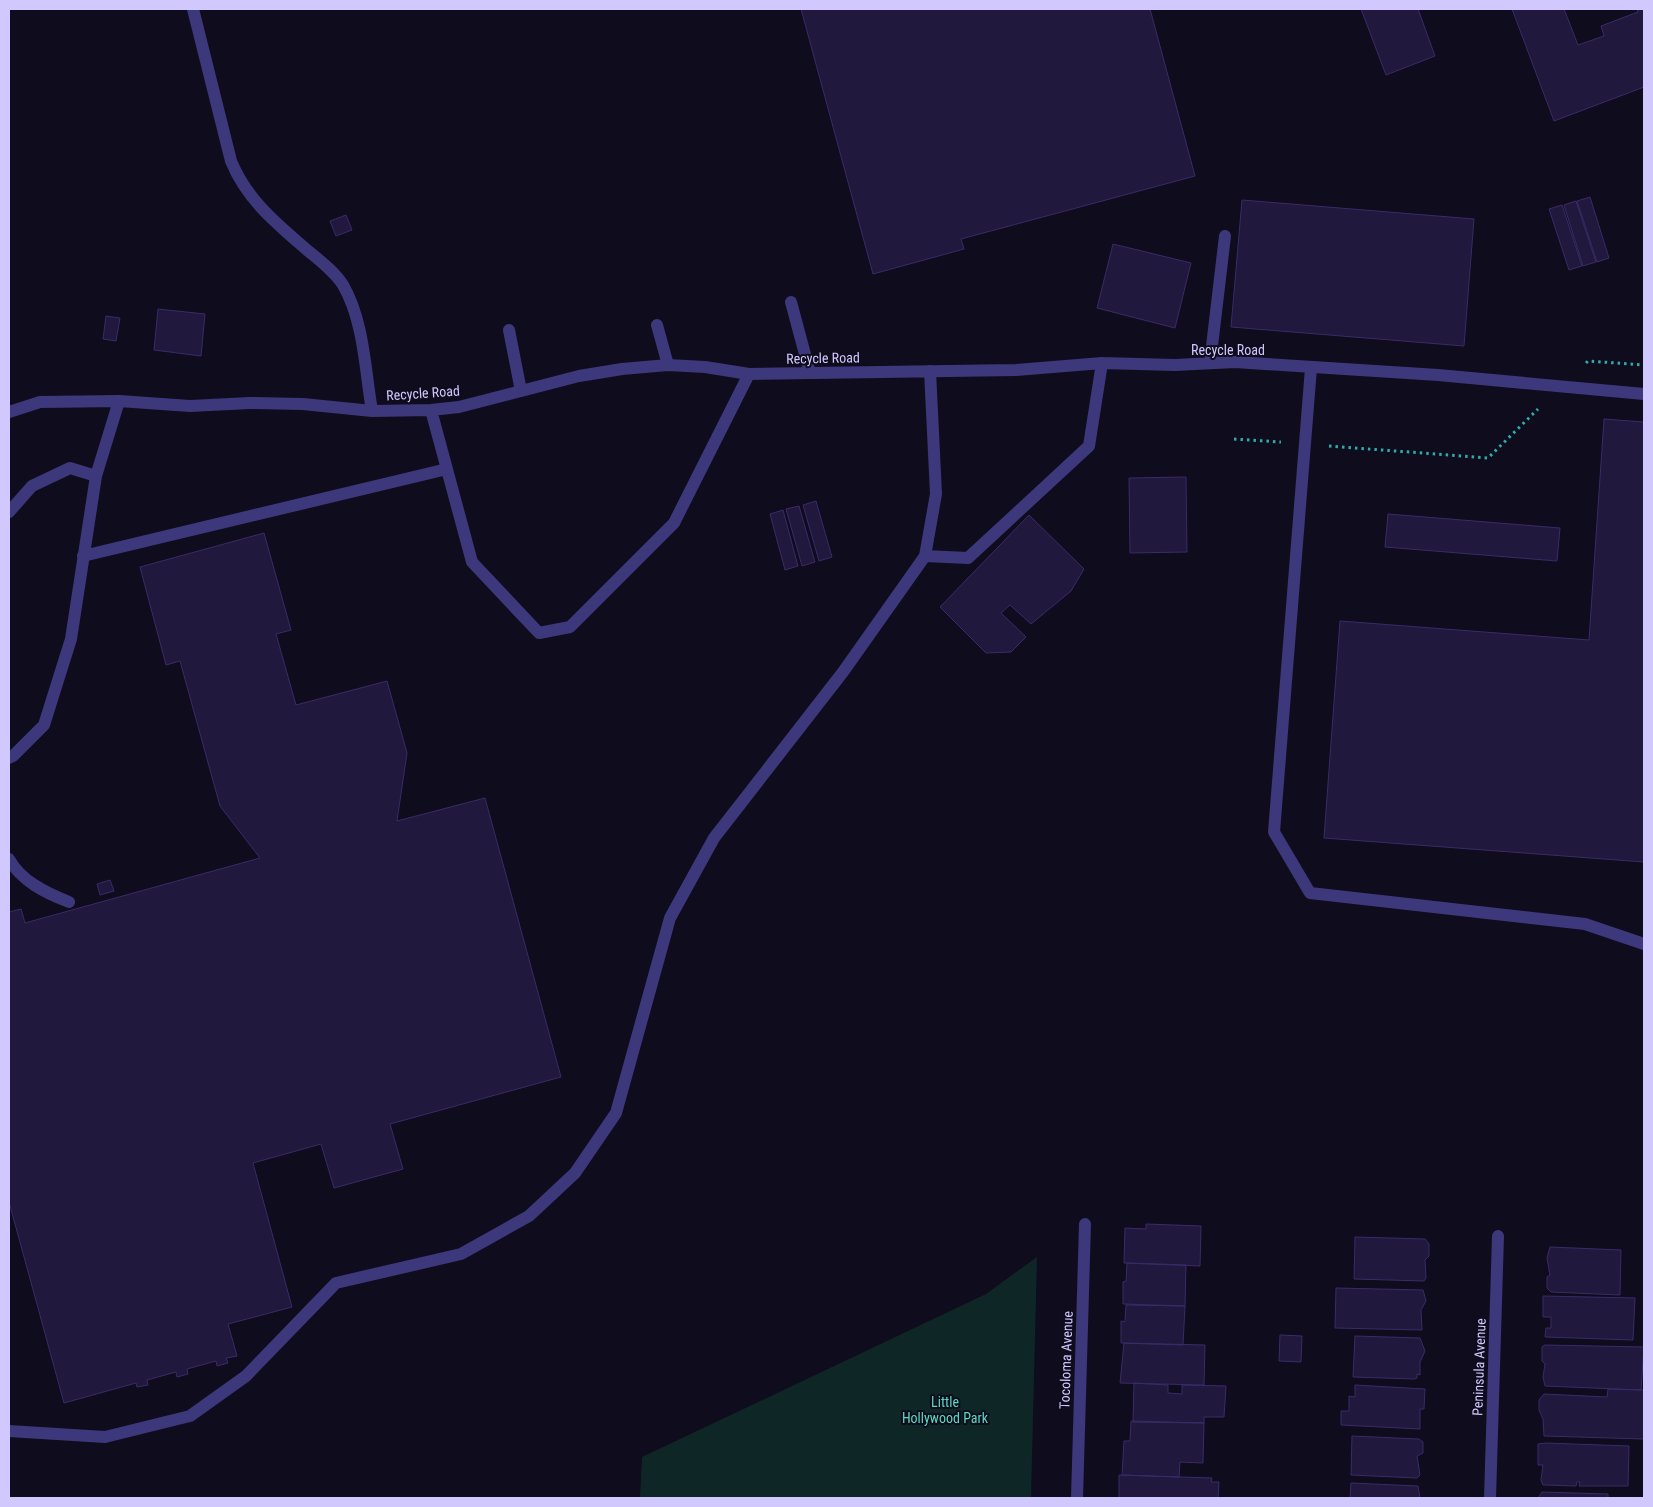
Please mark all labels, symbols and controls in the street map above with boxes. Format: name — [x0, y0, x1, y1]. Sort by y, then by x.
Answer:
street label: Recycle Road — [1191, 342, 1265, 358]
street label: Recycle Road — [786, 349, 860, 367]
street label: Recycle Road — [386, 382, 460, 404]
street label: Tocoloma Avenue — [1056, 1310, 1076, 1409]
street label: Peninsula Avenue — [1469, 1318, 1489, 1416]
park label: Little Hollywood Park — [902, 1394, 989, 1426]

